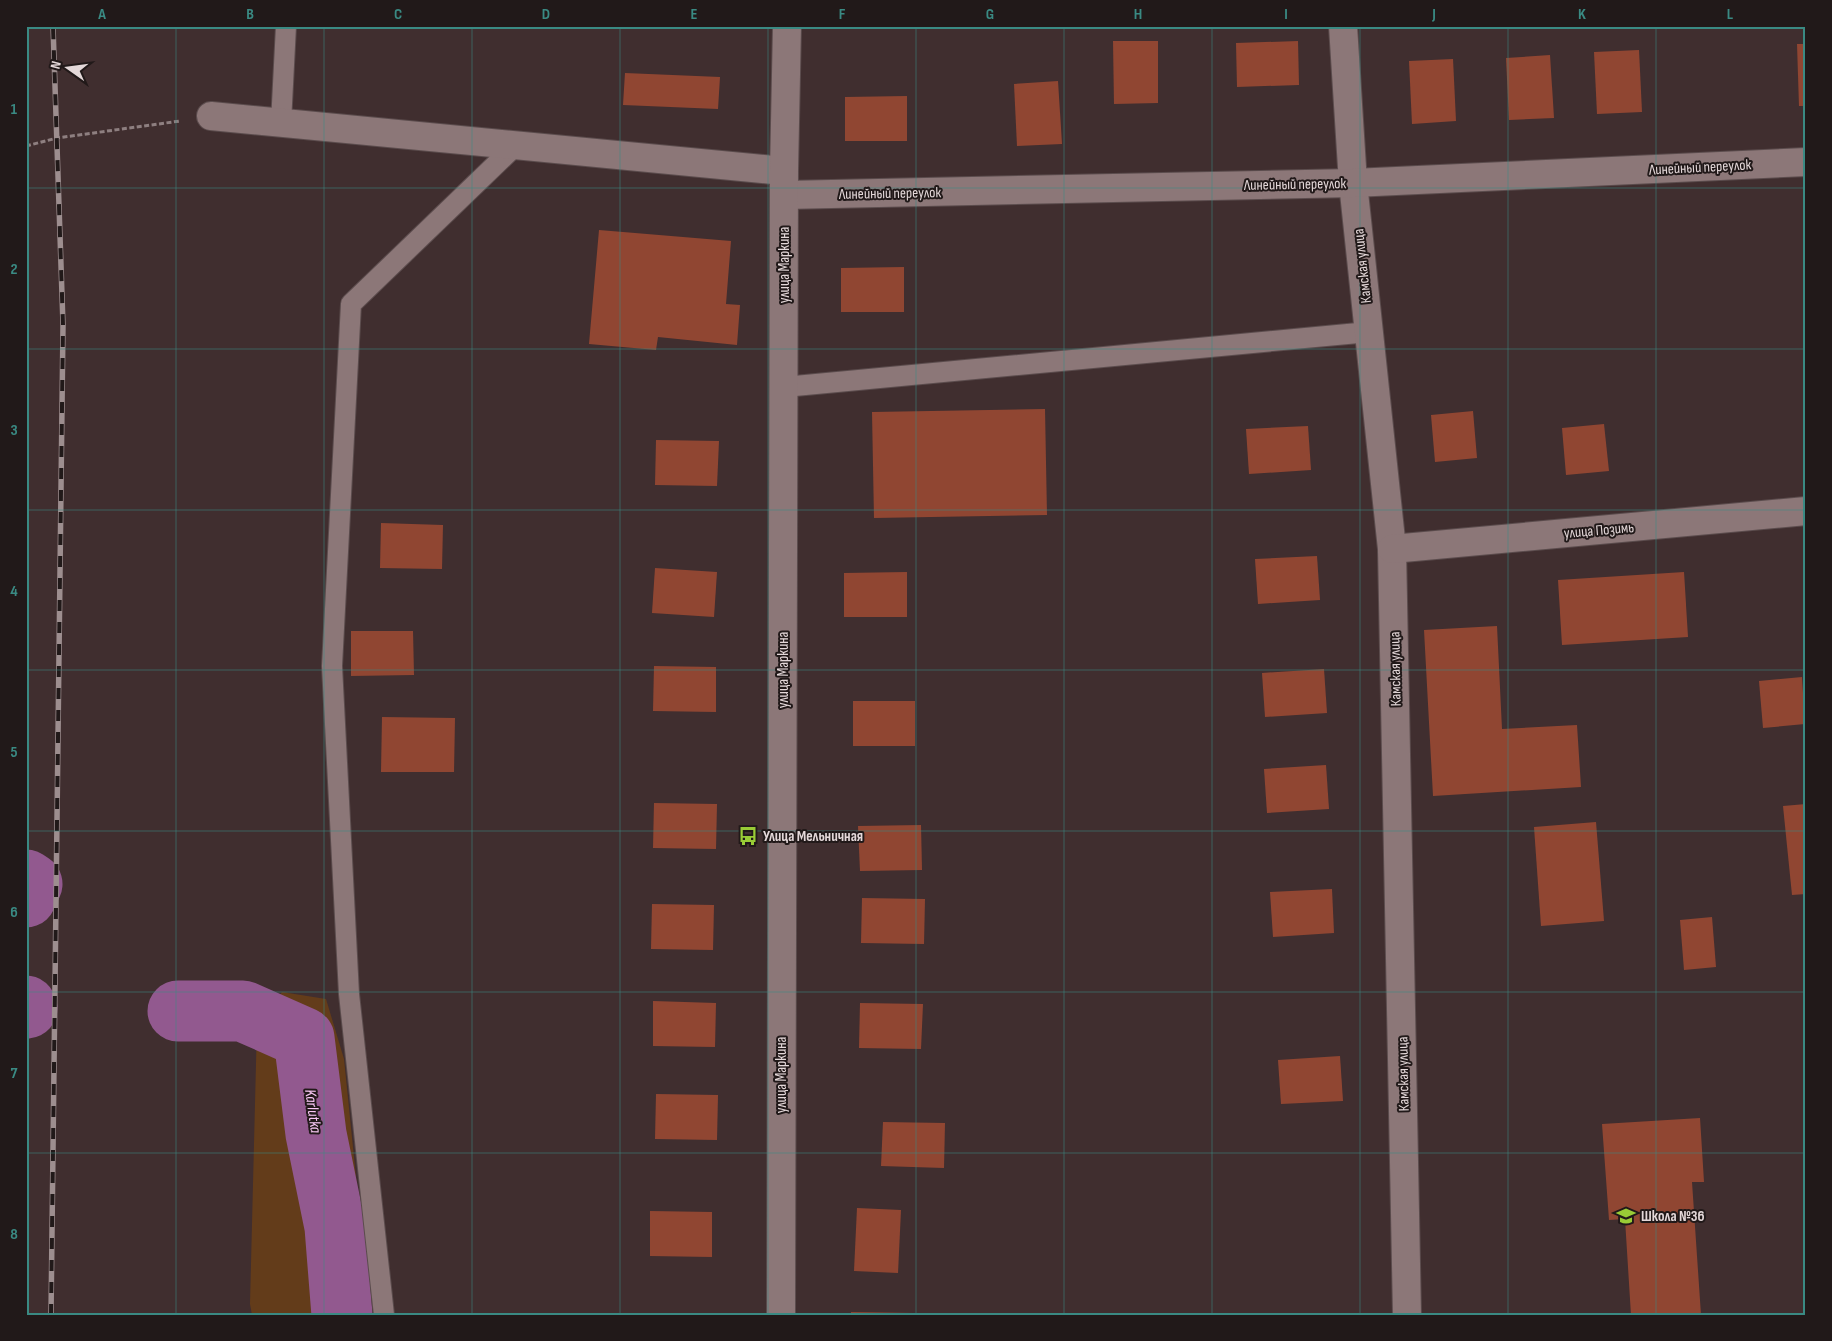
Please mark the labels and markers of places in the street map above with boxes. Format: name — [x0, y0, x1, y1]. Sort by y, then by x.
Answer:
bus stop icon: Улица Мельничная — [737, 825, 759, 847]
place label: Улица Мельничная — [763, 827, 863, 846]
school or university icon: Школа №36 — [1615, 1205, 1637, 1227]
place label: Школа №36 — [1641, 1207, 1705, 1226]

